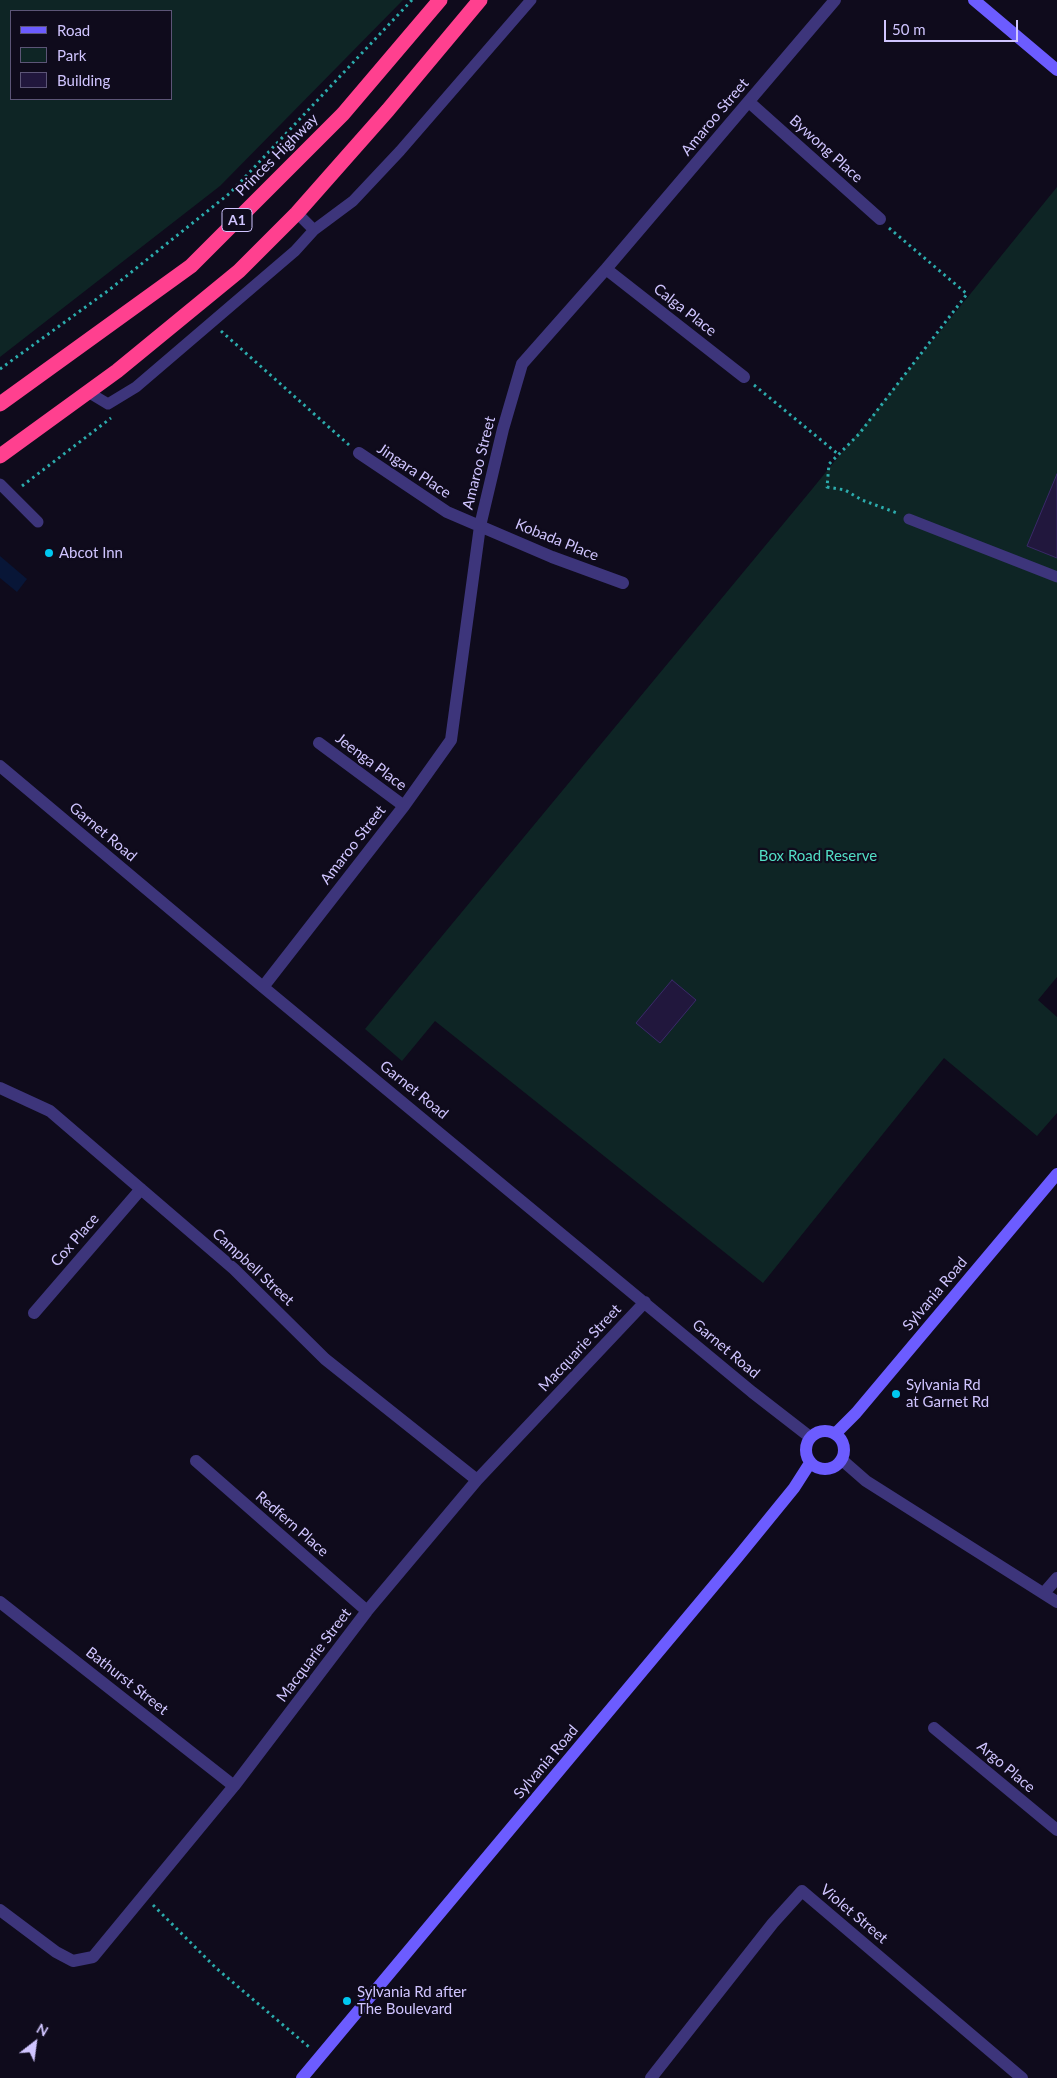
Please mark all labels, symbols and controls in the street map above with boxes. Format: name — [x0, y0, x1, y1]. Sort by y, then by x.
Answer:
legend — [10, 10, 172, 100]
scale bar — [887, 10, 1021, 42]
text: 50 m — [892, 20, 926, 38]
text: Road — [57, 21, 90, 39]
text: Park — [57, 46, 86, 64]
text: Building — [57, 71, 110, 89]
street label: Amaroo Street — [677, 75, 753, 159]
street label: Princes Highway — [232, 110, 322, 200]
street label: Bywong Place — [786, 111, 866, 187]
road number: A1 — [222, 208, 252, 232]
street label: Calga Place — [650, 280, 720, 340]
street label: Amaroo Street — [459, 415, 499, 511]
street label: Jingara Place — [374, 440, 454, 502]
street label: Kobada Place — [513, 515, 601, 565]
place label: Abcot Inn — [59, 544, 123, 562]
marker: Abcot Inn — [43, 547, 55, 559]
street label: Jeenga Place — [332, 729, 410, 795]
street label: Garnet Road — [66, 799, 140, 865]
street label: Amaroo Street — [317, 802, 389, 888]
park label: Box Road Reserve — [759, 847, 877, 865]
street label: Garnet Road — [376, 1057, 452, 1123]
street label: Cox Place — [47, 1210, 103, 1270]
street label: Campbell Street — [208, 1225, 298, 1309]
street label: Sylvania Road — [899, 1254, 971, 1334]
street label: Macquarie Street — [535, 1301, 625, 1395]
street label: Garnet Road — [689, 1316, 763, 1382]
place label: Sylvania Rd at Garnet Rd — [906, 1376, 989, 1411]
marker: Sylvania Rd at Garnet Rd — [890, 1388, 902, 1400]
street label: Redfern Place — [252, 1487, 332, 1561]
street label: Macquarie Street — [273, 1605, 355, 1705]
street label: Bathurst Street — [82, 1643, 172, 1719]
street label: Sylvania Road — [510, 1722, 582, 1802]
street label: Argo Place — [973, 1737, 1039, 1797]
street label: Violet Street — [817, 1881, 891, 1947]
place label: Sylvania Rd after The Boulevard — [357, 1983, 467, 2018]
marker: Sylvania Rd after The Boulevard — [341, 1995, 353, 2007]
north arrow — [10, 2018, 60, 2068]
text: N — [34, 2020, 52, 2040]

